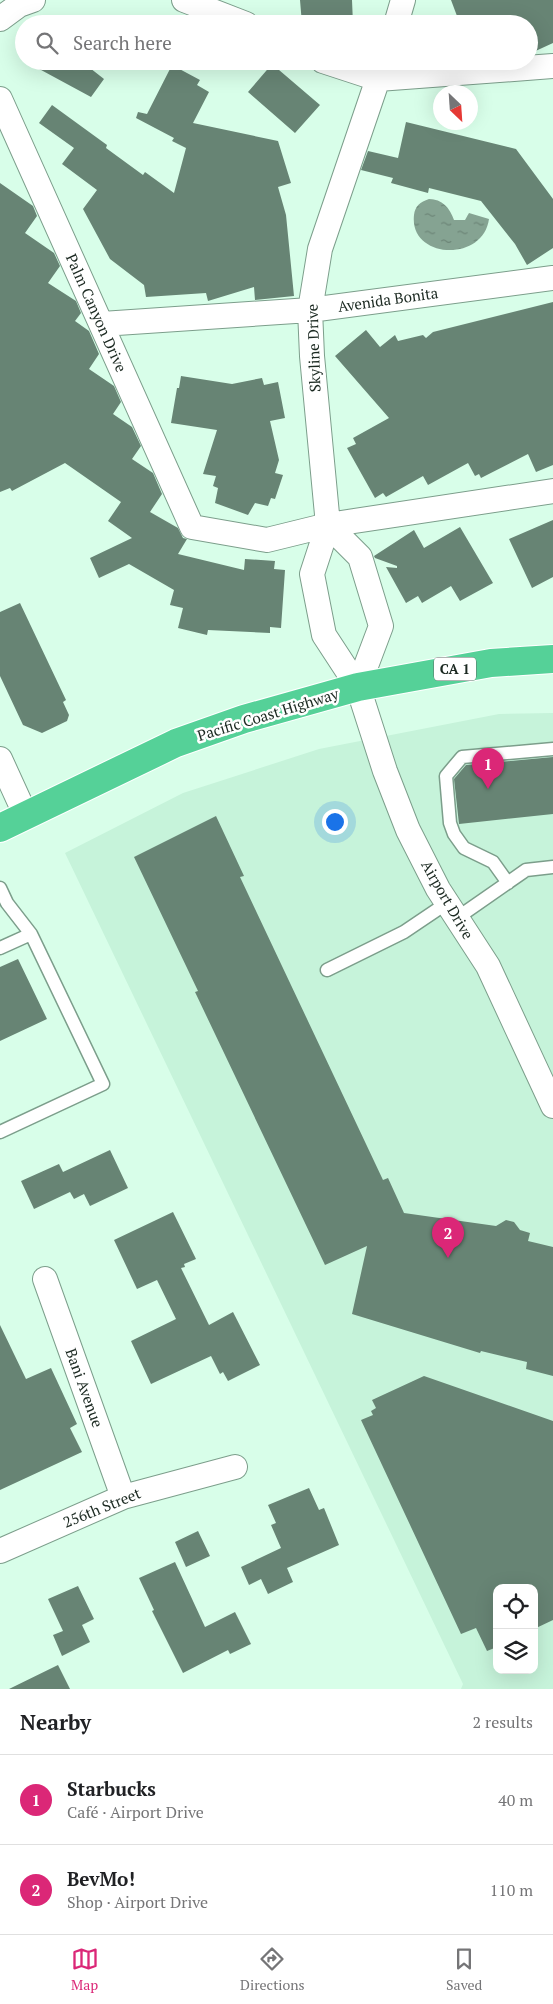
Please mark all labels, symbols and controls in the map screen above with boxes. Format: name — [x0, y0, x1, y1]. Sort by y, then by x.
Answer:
search box — [15, 15, 538, 70]
icon: search — [33, 29, 61, 57]
text: Search here — [73, 30, 172, 55]
north arrow — [433, 85, 478, 130]
street label: Palm Canyon Drive — [62, 250, 132, 375]
street label: Avenida Bonita — [336, 282, 440, 316]
street label: Skyline Drive — [301, 304, 325, 392]
road number: CA 1 — [434, 658, 476, 681]
street label: Pacific Coast Highway — [195, 683, 341, 745]
pin: 1 — [472, 748, 504, 789]
your location — [322, 809, 348, 835]
street label: Airport Drive — [417, 856, 479, 943]
pin: 2 — [432, 1217, 464, 1258]
street label: Bani Avenue — [61, 1345, 108, 1430]
street label: 256th Street — [60, 1482, 144, 1532]
map controls — [493, 1584, 538, 1674]
button: locate — [493, 1584, 538, 1629]
button: layers — [493, 1629, 538, 1674]
text: Nearby — [20, 1708, 91, 1736]
text: 2 results — [473, 1711, 533, 1733]
text: Starbucks — [67, 1776, 156, 1801]
text: 1 — [31, 1789, 41, 1811]
text: 40 m — [498, 1789, 533, 1811]
text: Café · Airport Drive — [67, 1801, 204, 1823]
text: BevMo! — [67, 1866, 135, 1891]
text: 2 — [31, 1879, 41, 1901]
text: 110 m — [490, 1879, 533, 1901]
text: Shop · Airport Drive — [67, 1891, 208, 1913]
tab: Map — [71, 1945, 99, 1994]
tab: Directions — [240, 1945, 305, 1994]
tab: Saved — [446, 1945, 482, 1994]

